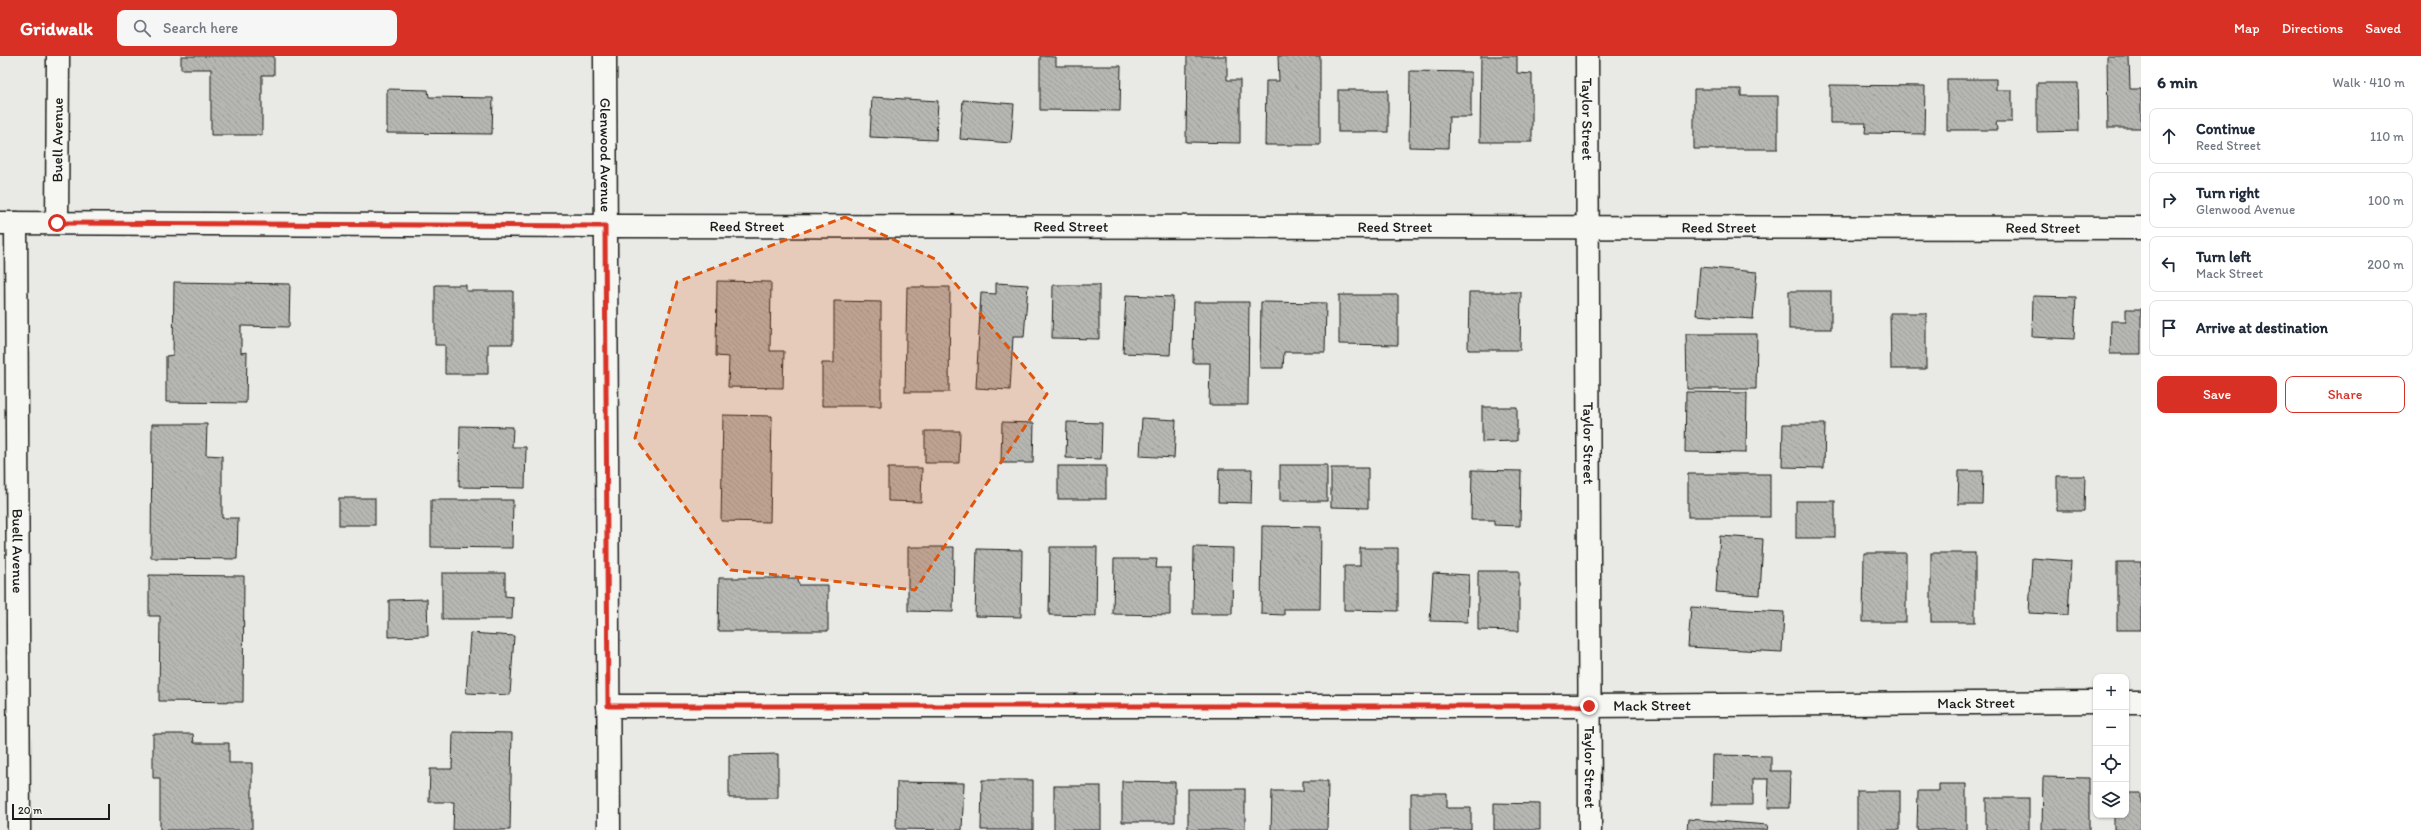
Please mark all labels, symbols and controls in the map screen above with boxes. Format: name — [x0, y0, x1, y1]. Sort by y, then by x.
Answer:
search box — [117, 10, 397, 46]
text: Gridwalk — [20, 17, 93, 40]
icon: search — [131, 17, 153, 39]
text: Search here — [163, 19, 238, 37]
text: Map — [2234, 20, 2260, 37]
text: Directions — [2282, 20, 2343, 37]
text: Saved — [2365, 20, 2401, 37]
text: 6 min — [2157, 72, 2198, 92]
text: Walk · 410 m — [2333, 75, 2405, 90]
street label: Taylor Street — [1578, 78, 1596, 161]
street label: Buell Avenue — [48, 98, 67, 182]
street label: Glenwood Avenue — [596, 98, 615, 212]
text: Continue — [2196, 120, 2255, 138]
icon: ahead — [2158, 125, 2180, 147]
text: 110 m — [2370, 129, 2404, 144]
text: Reed Street — [2196, 138, 2261, 153]
text: Turn right — [2196, 184, 2260, 202]
icon: right — [2158, 189, 2180, 211]
text: 100 m — [2368, 193, 2404, 208]
text: Glenwood Avenue — [2196, 202, 2295, 217]
route start — [48, 214, 66, 232]
street label: Reed Street — [709, 217, 785, 235]
street label: Reed Street — [1033, 218, 1109, 236]
street label: Reed Street — [1357, 218, 1433, 236]
street label: Reed Street — [1681, 218, 1757, 236]
street label: Reed Street — [2005, 219, 2081, 237]
text: Turn left — [2196, 248, 2251, 266]
icon: left — [2158, 253, 2180, 275]
text: 200 m — [2367, 257, 2404, 272]
text: Mack Street — [2196, 266, 2263, 281]
icon: arrive — [2158, 317, 2180, 339]
text: Arrive at destination — [2196, 319, 2328, 337]
button: Save — [2157, 376, 2277, 413]
button: Share — [2285, 376, 2405, 413]
street label: Taylor Street — [1579, 402, 1598, 485]
street label: Buell Avenue — [8, 509, 27, 593]
map controls — [2093, 674, 2129, 818]
button: + — [2093, 674, 2129, 710]
street label: Mack Street — [1937, 694, 2015, 712]
street label: Mack Street — [1613, 696, 1691, 715]
route end — [1580, 697, 1598, 715]
button: − — [2093, 710, 2129, 746]
street label: Taylor Street — [1581, 726, 1599, 809]
button: locate — [2093, 746, 2129, 782]
button: layers — [2093, 782, 2129, 818]
scale bar — [12, 802, 110, 821]
text: 20 m — [18, 804, 42, 817]

